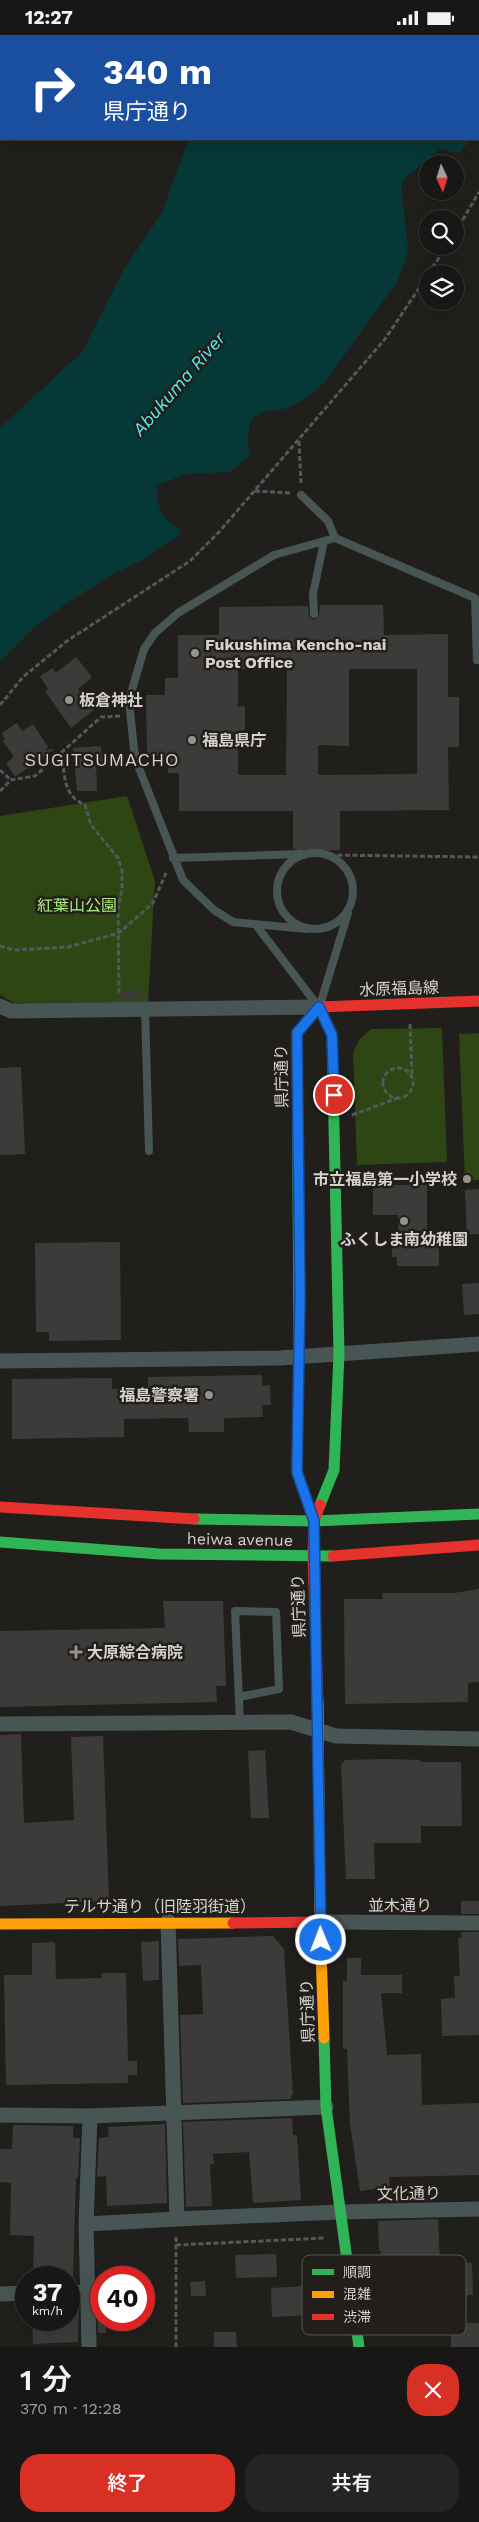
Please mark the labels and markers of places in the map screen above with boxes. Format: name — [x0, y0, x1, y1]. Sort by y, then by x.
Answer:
place label: Fukushima Kencho-nai Post Office — [205, 635, 387, 672]
marker: Fukushima Kencho-nai Post Office — [189, 647, 201, 659]
place label: 板倉神社 — [79, 691, 143, 710]
marker: 板倉神社 — [63, 694, 75, 706]
place label: 福島県庁 — [202, 731, 266, 750]
marker: 福島県庁 — [186, 734, 198, 746]
pin — [313, 1074, 355, 1116]
place label: 市立福島第一小学校 — [313, 1170, 457, 1189]
marker: 市立福島第一小学校 — [461, 1173, 473, 1185]
marker: ふくしま南幼稚園 — [398, 1215, 410, 1227]
place label: ふくしま南幼稚園 — [340, 1230, 468, 1249]
place label: 福島警察署 — [119, 1386, 199, 1405]
marker: 福島警察署 — [203, 1389, 215, 1401]
place label: 大原綜合病院 — [87, 1643, 183, 1662]
marker: 大原綜合病院 — [69, 1645, 83, 1659]

